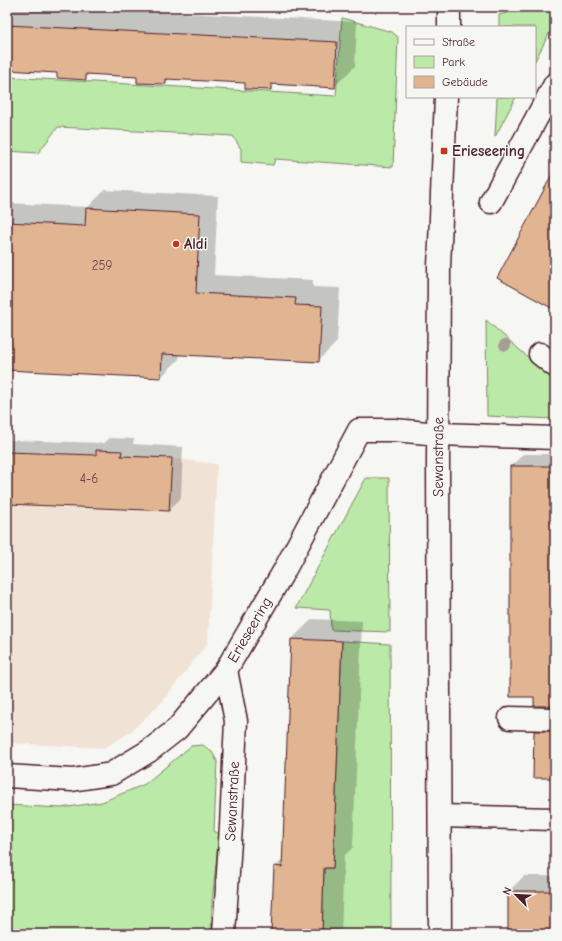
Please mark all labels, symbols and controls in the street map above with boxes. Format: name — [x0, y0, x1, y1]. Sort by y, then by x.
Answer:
legend — [406, 26, 536, 98]
text: Straße — [442, 35, 475, 49]
text: Park — [442, 55, 465, 69]
text: Gebäude — [442, 75, 488, 89]
place label: Erieseering — [452, 142, 525, 160]
marker: Erieseering — [439, 146, 449, 156]
place label: Aldi — [184, 235, 207, 253]
marker: Aldi — [171, 239, 181, 249]
house number: 259 — [92, 258, 112, 273]
street label: Sewanstraße — [429, 417, 447, 497]
house number: 4-6 — [80, 471, 98, 486]
street label: Erieseering — [223, 594, 276, 666]
street label: Sewanstraße — [221, 760, 243, 842]
north arrow — [496, 875, 536, 915]
text: N — [500, 885, 515, 897]

